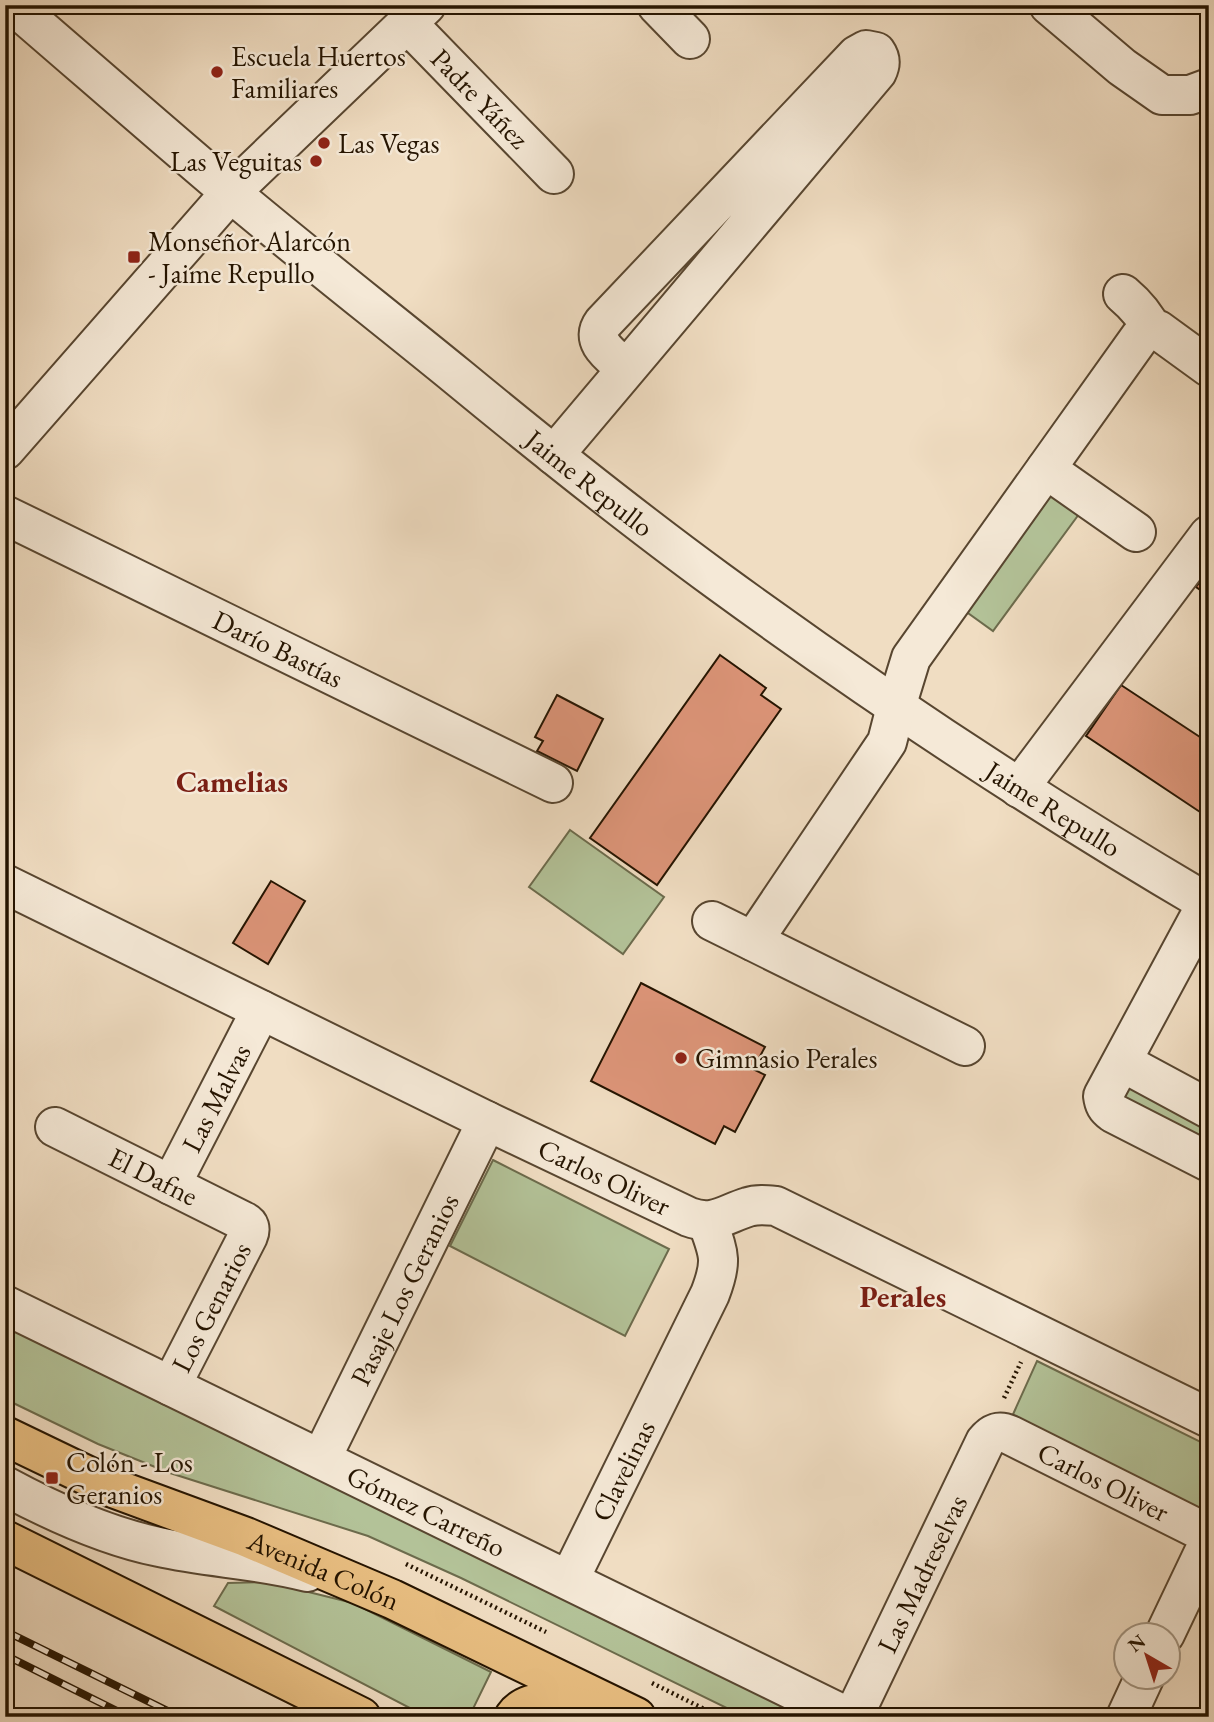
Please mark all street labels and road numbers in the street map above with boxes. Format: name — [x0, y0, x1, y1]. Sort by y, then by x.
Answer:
street label: Padre Yáñez — [423, 40, 537, 156]
street label: Jaime Repullo — [517, 420, 661, 544]
street label: Darío Bastías — [207, 601, 349, 696]
street label: Jaime Repullo — [977, 751, 1128, 865]
street label: Las Malvas — [173, 1038, 259, 1158]
street label: Carlos Oliver — [532, 1130, 677, 1224]
street label: El Dafne — [103, 1139, 204, 1214]
street label: Pasaje Los Geranios — [342, 1187, 467, 1391]
street label: Los Genarios — [163, 1236, 259, 1378]
street label: Clavelinas — [583, 1414, 663, 1527]
street label: Carlos Oliver — [1032, 1434, 1176, 1530]
street label: Gómez Carreño — [341, 1457, 512, 1565]
street label: Las Madreselvas — [869, 1489, 975, 1659]
street label: Avenida Colón — [241, 1522, 405, 1618]

